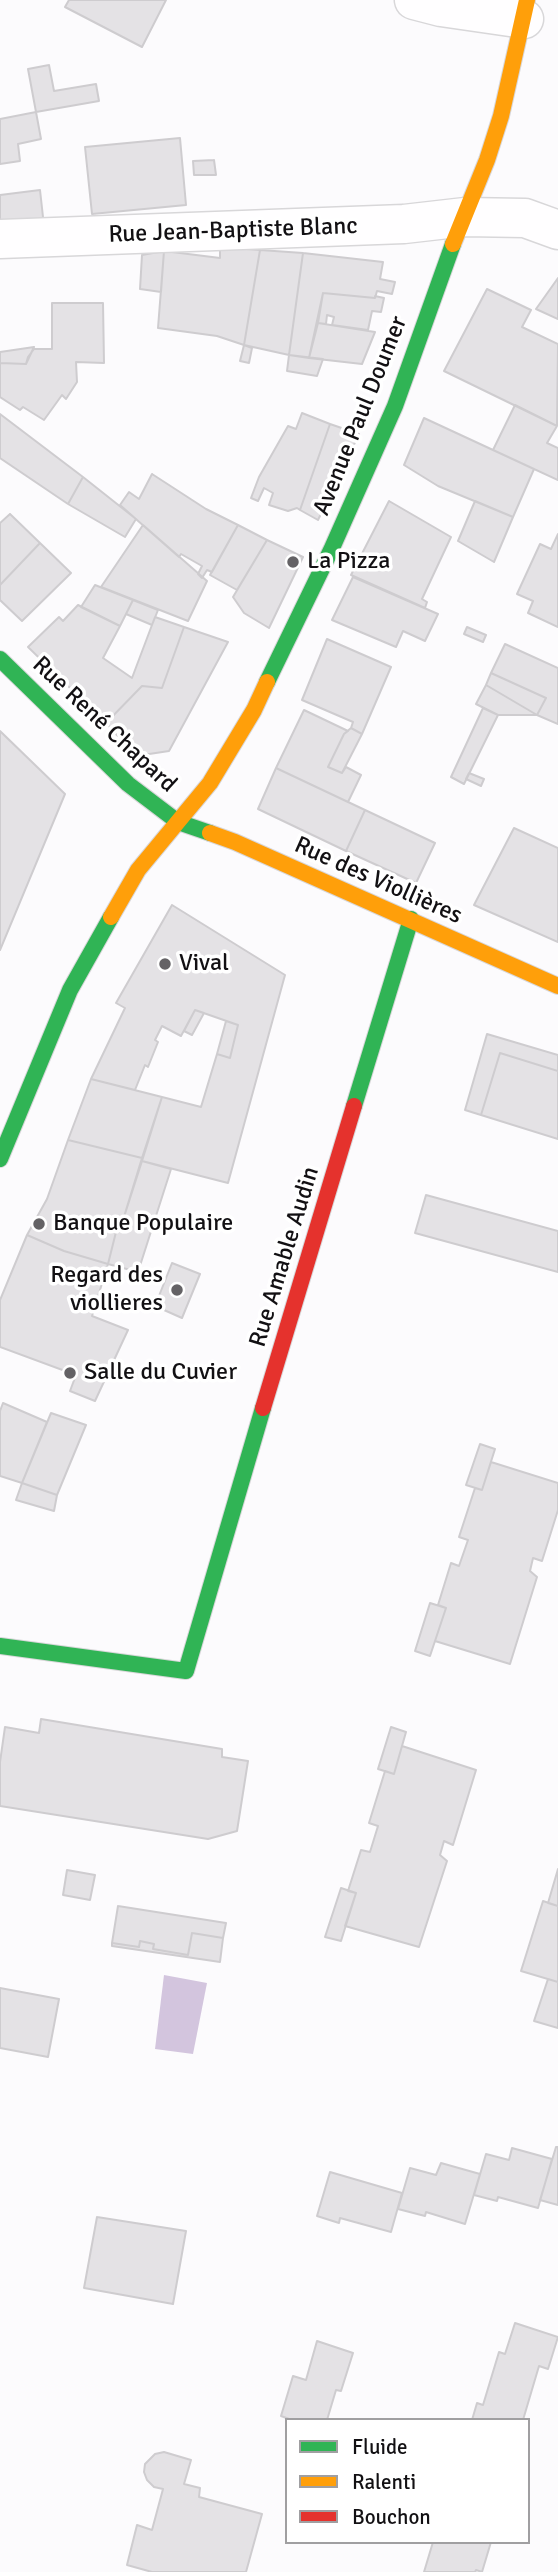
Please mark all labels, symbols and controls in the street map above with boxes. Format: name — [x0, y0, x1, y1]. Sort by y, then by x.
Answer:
street label: Rue Jean-Baptiste Blanc — [108, 212, 358, 250]
street label: Avenue Paul Doumer — [308, 312, 414, 520]
place label: La Pizza — [307, 548, 390, 576]
marker: La Pizza — [285, 554, 301, 570]
street label: Rue René Chapard — [26, 651, 182, 799]
street label: Rue des Viollières — [290, 831, 466, 931]
place label: Vival — [179, 950, 229, 978]
marker: Vival — [157, 956, 173, 972]
street label: Rue Amable Audin — [244, 1163, 326, 1351]
place label: Banque Populaire — [53, 1210, 233, 1238]
marker: Banque Populaire — [31, 1216, 47, 1232]
place label: Regard des viollieres — [50, 1262, 163, 1318]
marker: Regard des viollieres — [169, 1282, 185, 1298]
place label: Salle du Cuvier — [84, 1359, 237, 1387]
marker: Salle du Cuvier — [62, 1365, 78, 1381]
legend — [285, 2418, 530, 2544]
text: Fluide — [352, 2434, 408, 2460]
text: Ralenti — [352, 2469, 416, 2495]
text: Bouchon — [352, 2504, 431, 2530]

